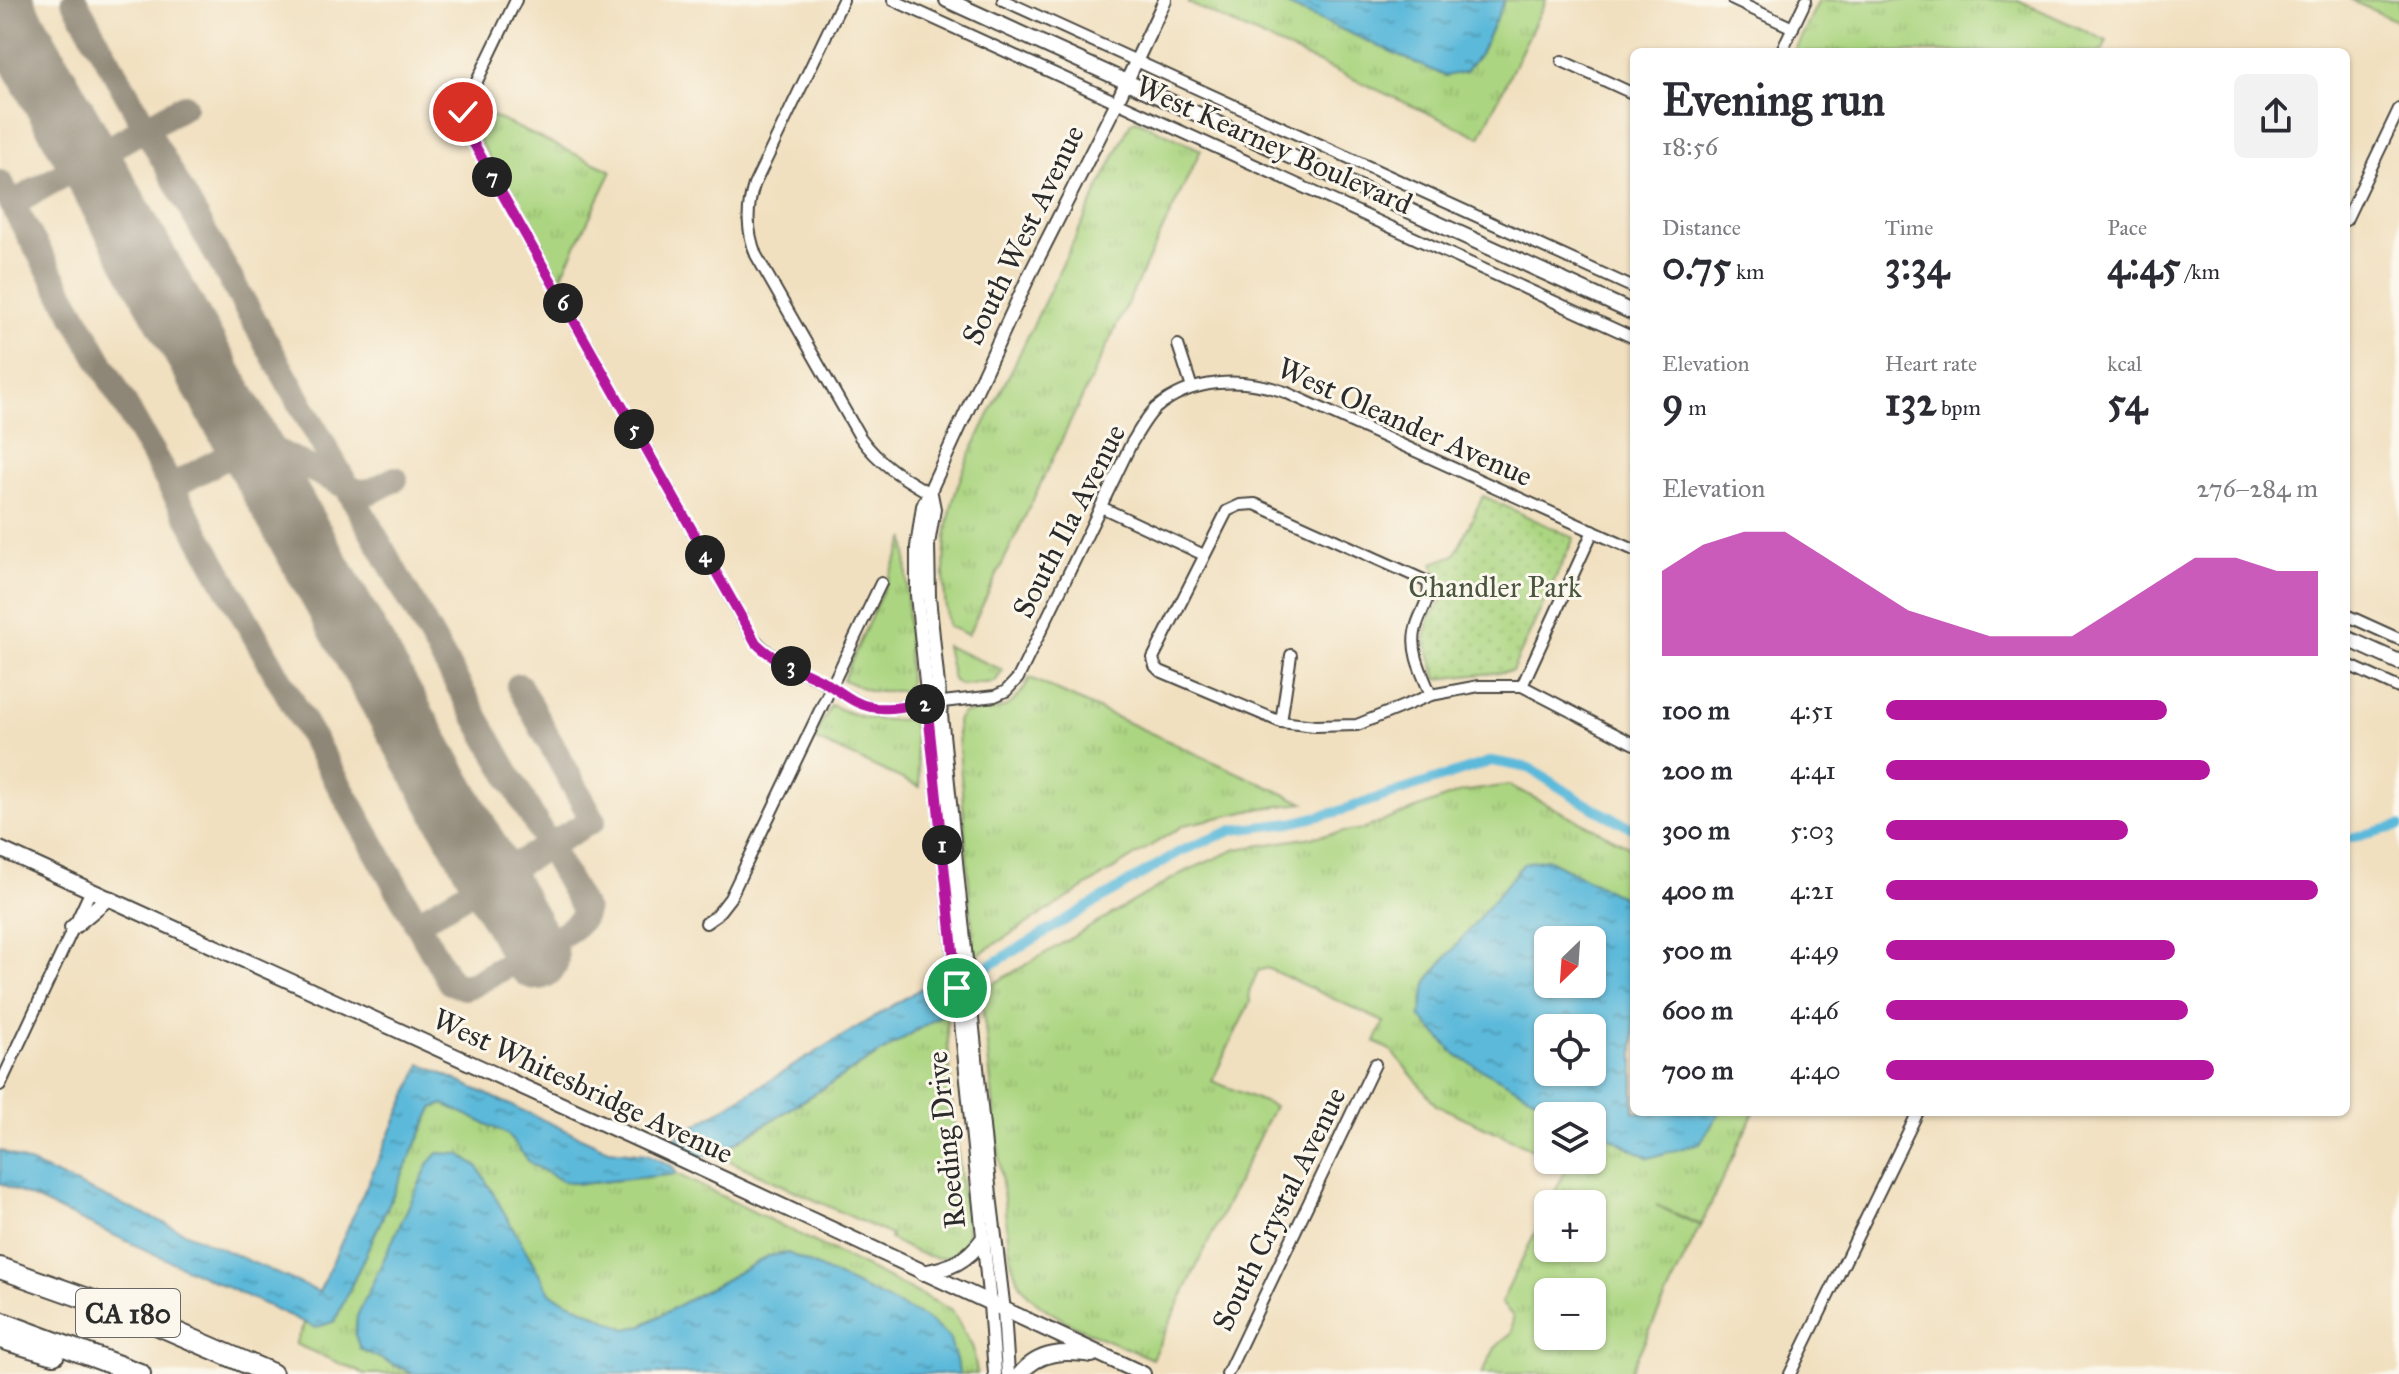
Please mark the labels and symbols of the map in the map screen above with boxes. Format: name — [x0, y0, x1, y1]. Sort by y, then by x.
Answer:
street label: West Kearney Boulevard — [1130, 68, 1418, 222]
pin — [429, 78, 497, 146]
street label: South West Avenue — [954, 119, 1092, 351]
pin: 7 — [472, 157, 512, 197]
pin: 6 — [543, 283, 583, 323]
street label: West Oleander Avenue — [1272, 350, 1538, 494]
pin: 5 — [614, 409, 654, 449]
street label: South Ila Avenue — [1005, 418, 1133, 624]
pin: 4 — [685, 535, 725, 575]
park label: Chandler Park — [1408, 569, 1582, 605]
pin: 3 — [771, 646, 811, 686]
pin: 2 — [905, 684, 945, 724]
pin: 1 — [922, 825, 962, 865]
north arrow — [1534, 926, 1606, 998]
pin — [923, 954, 991, 1022]
street label: West Whitesbridge Avenue — [427, 1001, 739, 1171]
street label: Roeding Drive — [919, 1050, 973, 1230]
street label: South Crystal Avenue — [1204, 1081, 1354, 1337]
road number: CA 180 — [76, 1289, 180, 1337]

